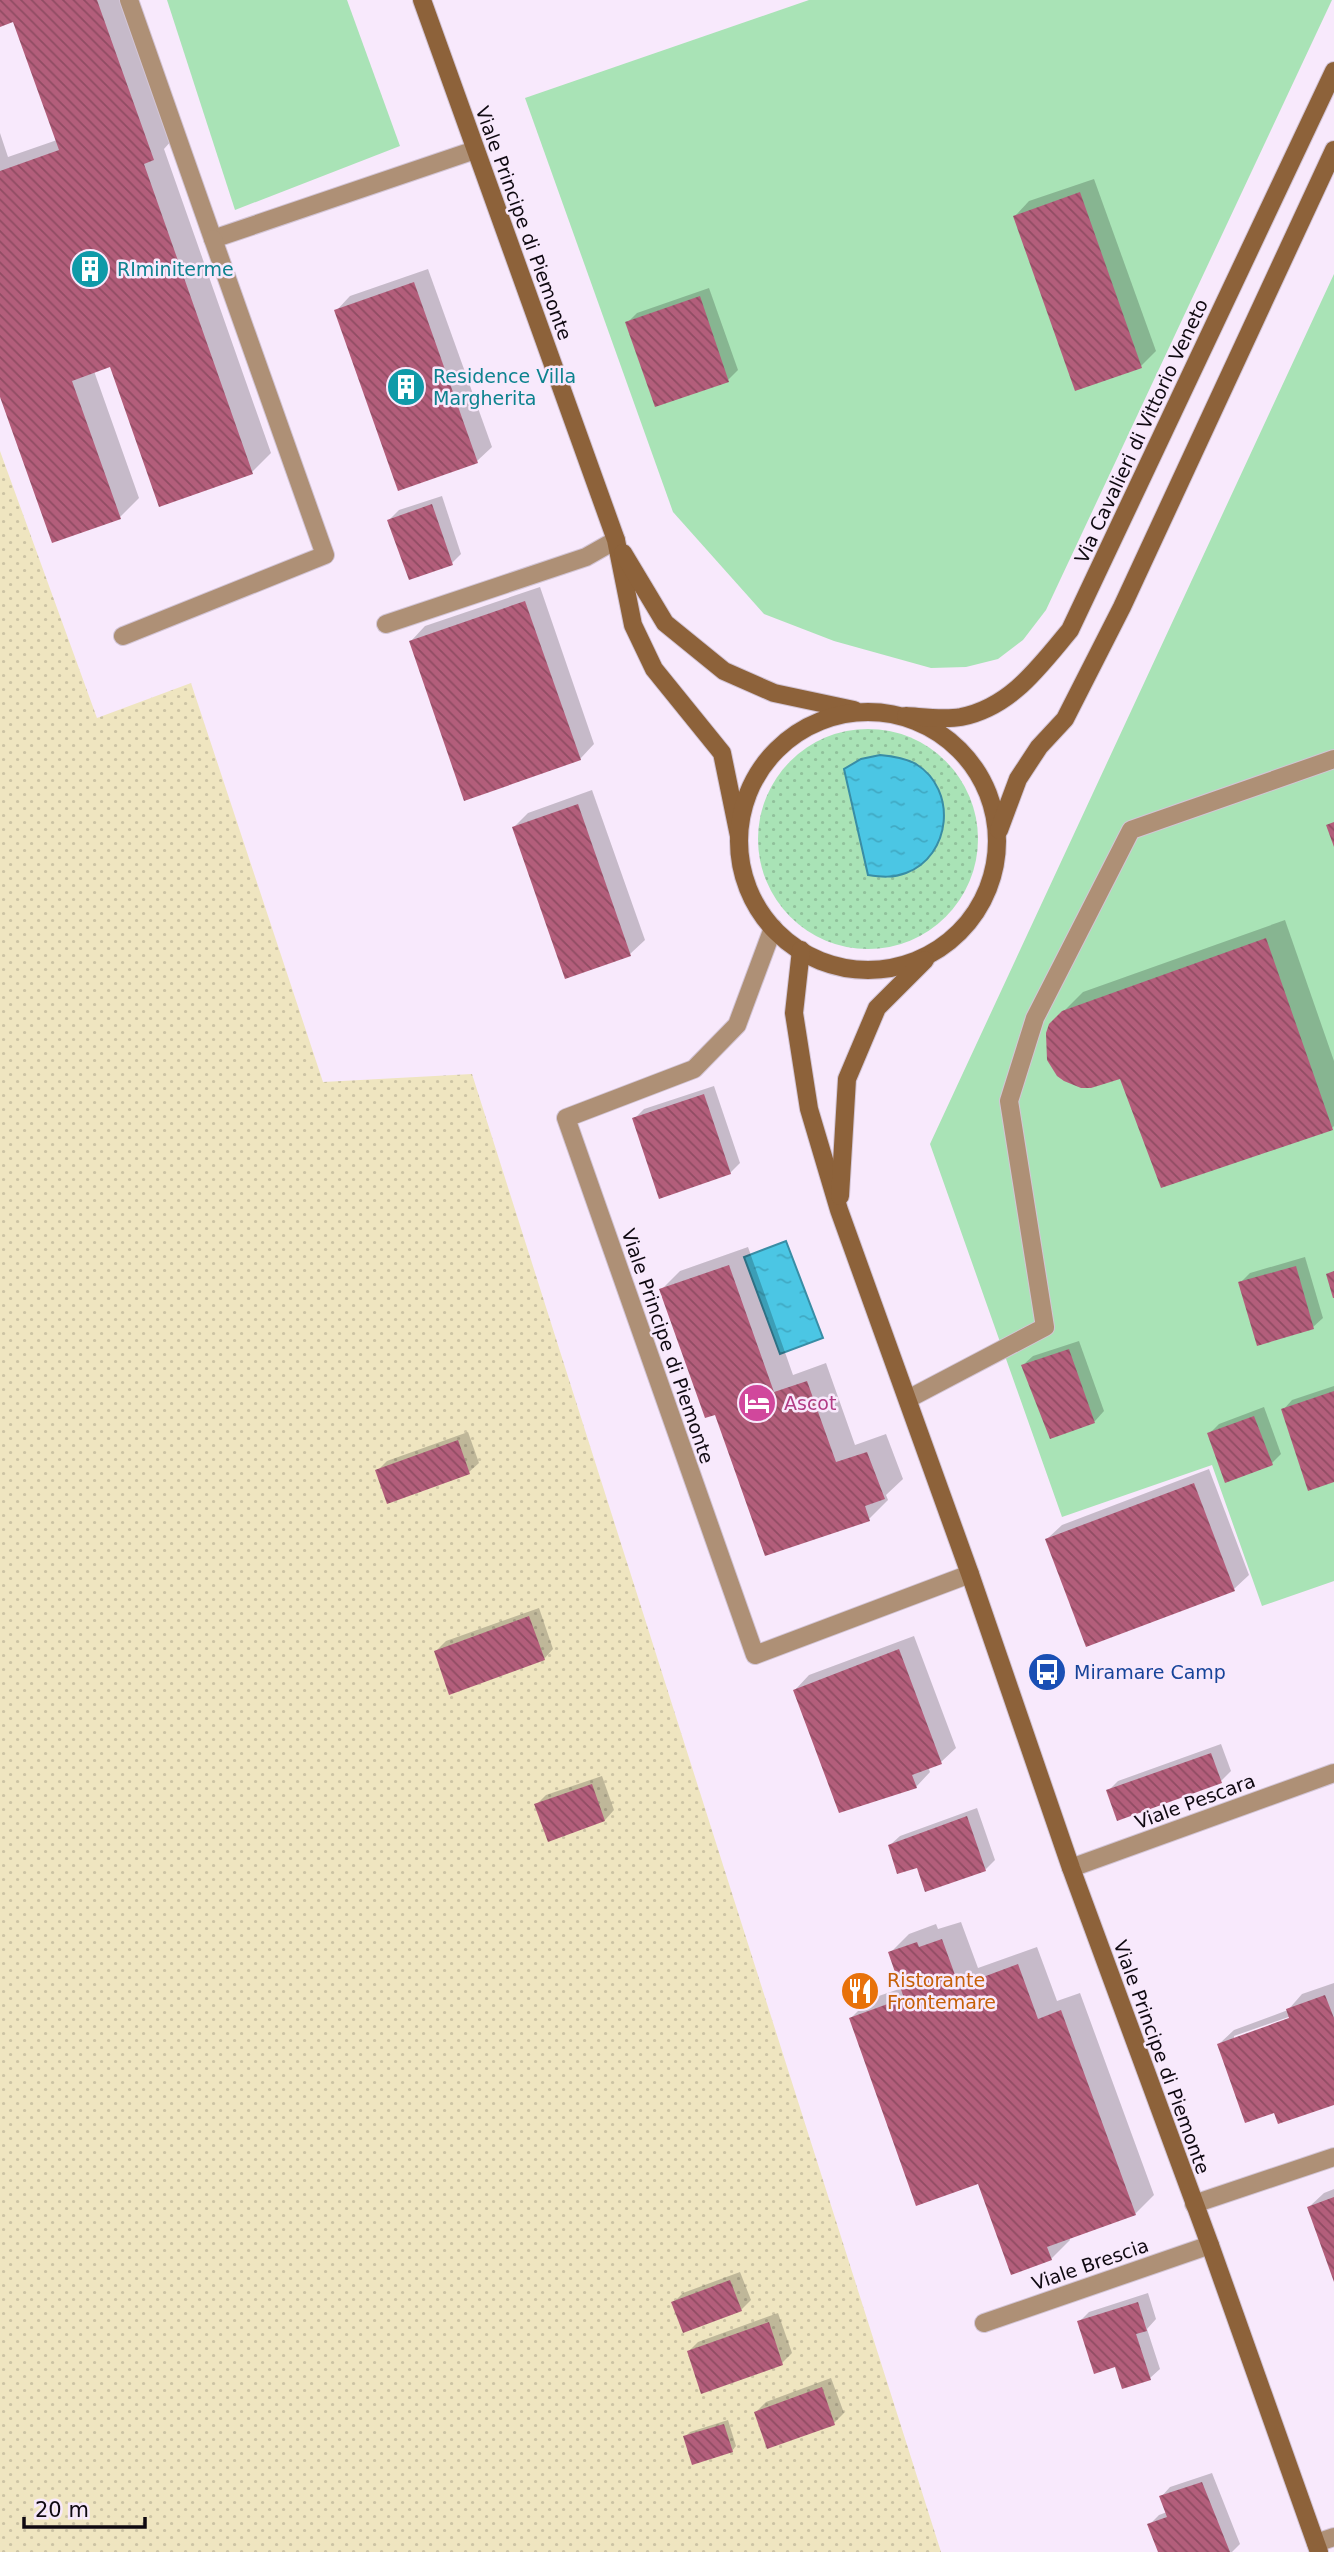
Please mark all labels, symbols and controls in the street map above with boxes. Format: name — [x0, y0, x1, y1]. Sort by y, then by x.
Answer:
street label: Viale Principe di Piemonte — [471, 103, 577, 343]
building icon: RIminiterme — [69, 248, 111, 290]
place label: RIminiterme — [117, 258, 234, 280]
street label: Via Cavalieri di Vittorio Veneto — [1070, 295, 1212, 567]
place label: Residence Villa Margherita — [433, 365, 576, 409]
building icon: Residence Villa Margherita — [385, 366, 427, 408]
street label: Viale Principe di Piemonte — [617, 1226, 719, 1466]
hotel icon: Ascot — [736, 1382, 778, 1424]
place label: Ascot — [784, 1392, 836, 1414]
bus stop icon: Miramare Camp — [1026, 1651, 1068, 1693]
place label: Miramare Camp — [1074, 1661, 1226, 1683]
street label: Viale Pescara — [1132, 1769, 1258, 1833]
street label: Viale Principe di Piemonte — [1109, 1937, 1215, 2177]
place label: Ristorante Frontemare — [887, 1969, 996, 2013]
restaurant icon: Ristorante Frontemare — [839, 1970, 881, 2012]
street label: Viale Brescia — [1029, 2234, 1151, 2294]
scale bar — [24, 2486, 145, 2530]
text: 20 m — [35, 2498, 89, 2522]

